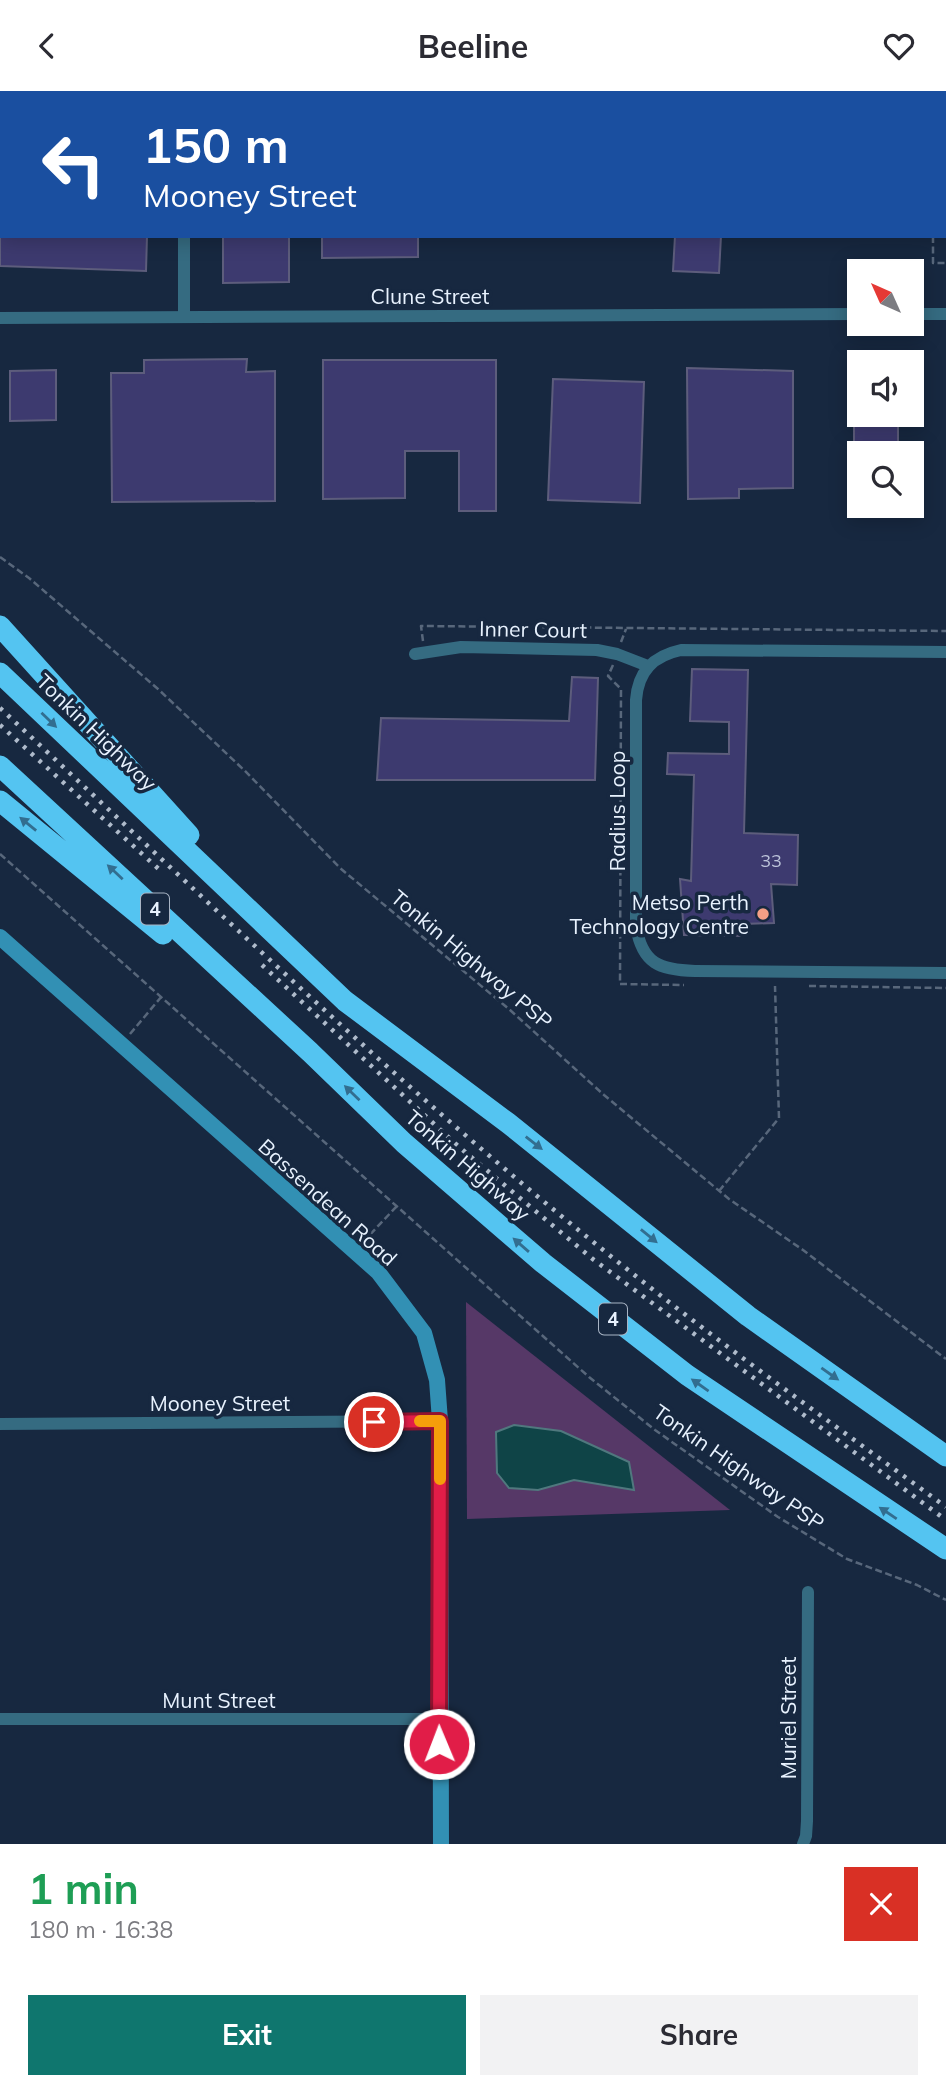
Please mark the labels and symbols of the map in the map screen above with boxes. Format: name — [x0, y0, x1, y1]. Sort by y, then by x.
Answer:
north arrow — [847, 259, 924, 336]
street label: Clune Street — [371, 283, 489, 309]
street label: Inner Court — [479, 615, 587, 643]
street label: Tonkin Highway — [32, 668, 162, 796]
one-way arrow — [41, 711, 58, 728]
street label: Radius Loop — [604, 751, 630, 871]
one-way arrow — [19, 817, 36, 832]
house number: 33 — [760, 849, 782, 872]
one-way arrow — [107, 865, 124, 881]
street label: Tonkin Highway PSP — [386, 884, 558, 1034]
place label: Metso Perth Technology Centre — [570, 889, 749, 939]
road number: 4 — [141, 894, 169, 925]
marker: Metso Perth Technology Centre — [755, 906, 771, 922]
one-way arrow — [344, 1085, 361, 1101]
street label: Tonkin Highway — [400, 1104, 536, 1226]
street label: Bassendean Road — [253, 1133, 403, 1271]
one-way arrow — [525, 1135, 542, 1150]
one-way arrow — [641, 1228, 658, 1243]
one-way arrow — [513, 1238, 530, 1253]
road number: 4 — [599, 1303, 627, 1335]
one-way arrow — [821, 1367, 839, 1381]
one-way arrow — [691, 1379, 710, 1392]
street label: Mooney Street — [150, 1390, 290, 1416]
pin — [344, 1392, 404, 1452]
street label: Tonkin Highway PSP — [649, 1398, 829, 1536]
one-way arrow — [879, 1507, 898, 1520]
street label: Muriel Street — [775, 1657, 801, 1779]
street label: Munt Street — [162, 1687, 276, 1713]
position arrow — [402, 1707, 476, 1781]

